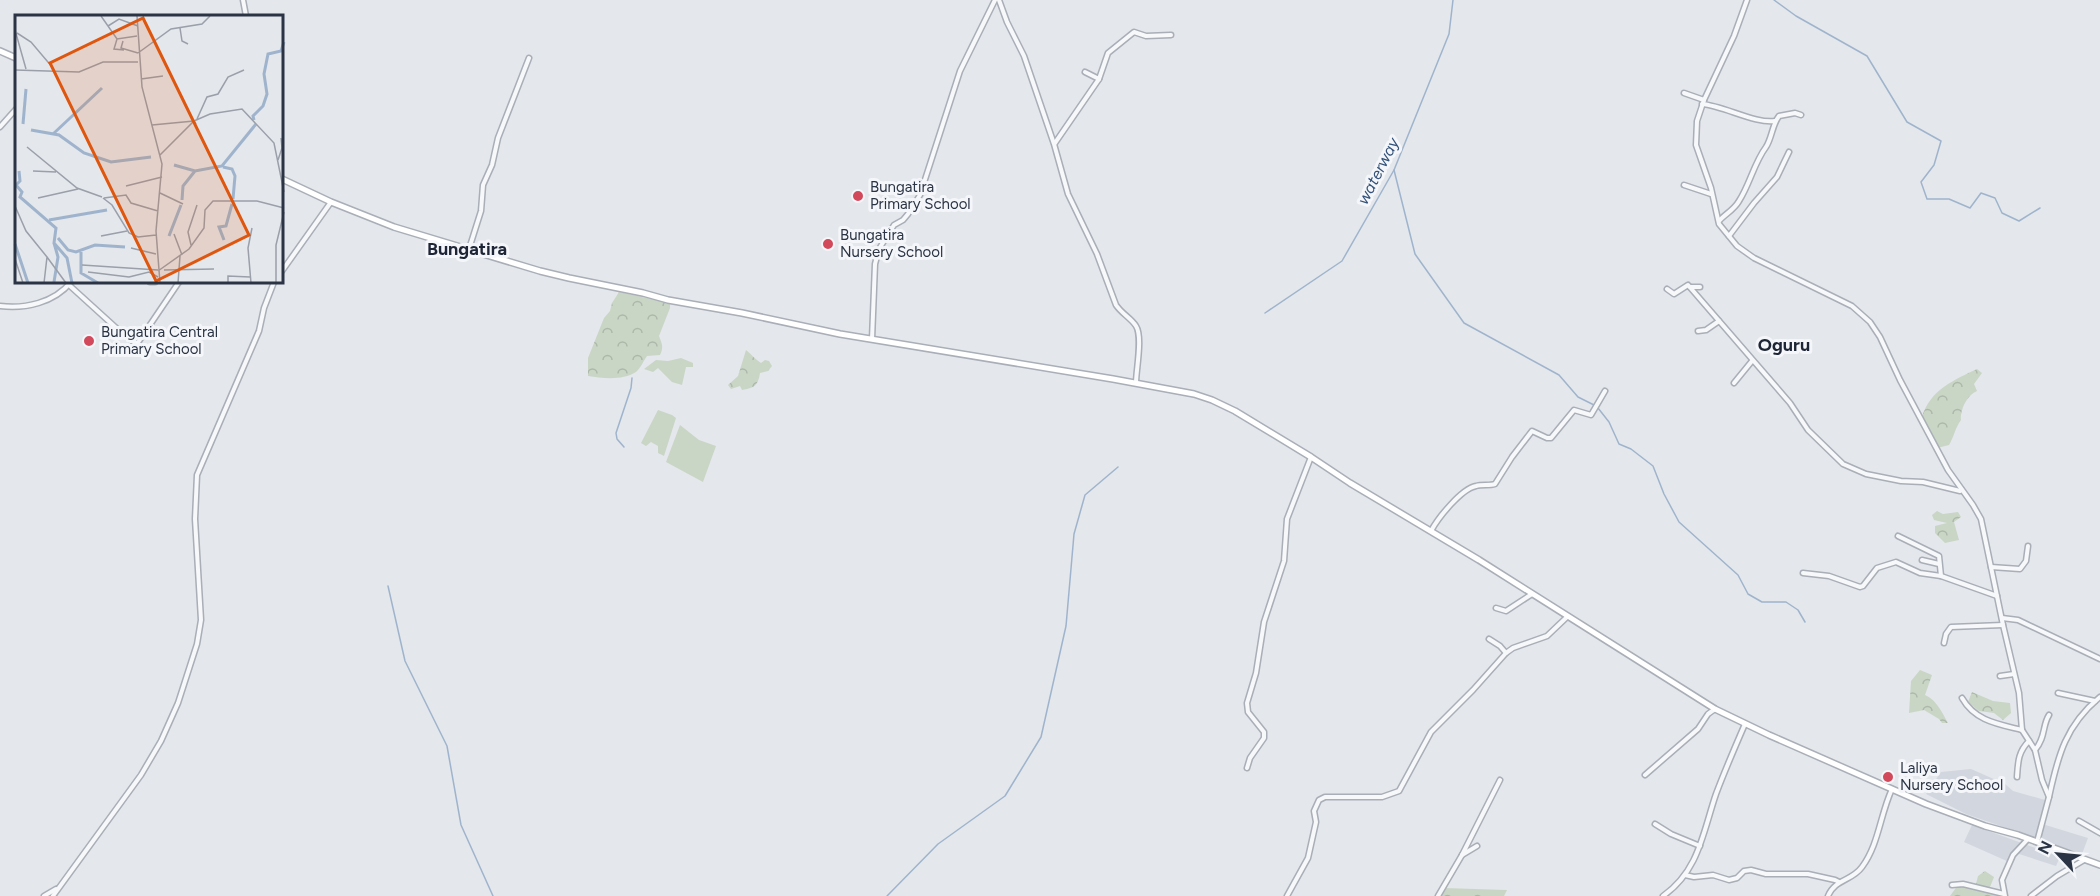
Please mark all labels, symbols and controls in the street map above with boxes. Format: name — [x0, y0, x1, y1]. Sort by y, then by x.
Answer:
inset map — [15, 15, 284, 284]
water label: waterway — [1353, 134, 1403, 208]
place label: Bungatira Primary School — [870, 178, 971, 213]
marker: Bungatira Primary School — [851, 189, 865, 203]
place label: Bungatira Nursery School — [840, 226, 943, 261]
marker: Bungatira Nursery School — [821, 237, 835, 251]
district label: Bungatira — [427, 238, 507, 260]
place label: Bungatira Central Primary School — [101, 323, 218, 358]
marker: Bungatira Central Primary School — [82, 334, 96, 348]
district label: Oguru — [1758, 334, 1810, 356]
place label: Laliya Nursery School — [1900, 759, 2003, 794]
marker: Laliya Nursery School — [1881, 770, 1895, 784]
north arrow — [2028, 824, 2088, 884]
text: N — [2034, 838, 2056, 857]

